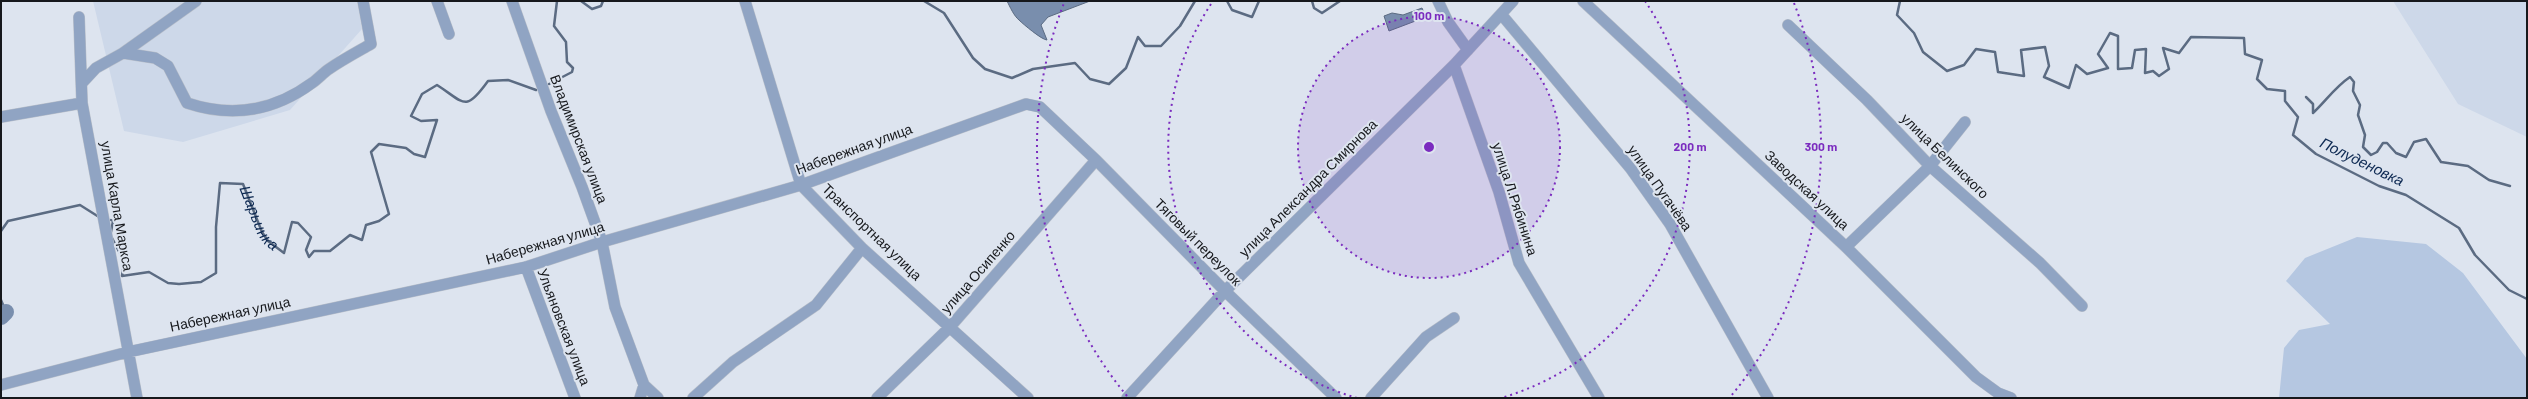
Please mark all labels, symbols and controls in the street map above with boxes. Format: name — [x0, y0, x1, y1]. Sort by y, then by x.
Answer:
text: 100 m — [1414, 8, 1444, 22]
street label: Владимирская улица — [547, 72, 612, 206]
street label: улица Белинского — [1898, 110, 1993, 202]
street label: улица Александра Смирнова — [1235, 115, 1380, 260]
street label: Набережная улица — [793, 119, 915, 178]
water label: Полуденовка — [2318, 133, 2407, 189]
text: 200 m — [1674, 139, 1706, 153]
text: 300 m — [1805, 139, 1837, 153]
street label: улица Карла Маркса — [98, 140, 137, 272]
centre of rings — [1422, 140, 1436, 154]
street label: улица Л.Рябинина — [1489, 140, 1542, 258]
street label: улица Пугачёва — [1625, 142, 1696, 234]
street label: Заводская улица — [1762, 146, 1853, 233]
street label: Транспортная улица — [819, 180, 926, 284]
water label: Шарьинка — [237, 183, 282, 254]
street label: Тяговый переулок — [1151, 195, 1246, 289]
street label: Набережная улица — [484, 217, 606, 268]
street label: улица Осипенко — [937, 227, 1018, 317]
street label: Ульяновская улица — [534, 266, 595, 388]
street label: Набережная улица — [168, 292, 292, 335]

